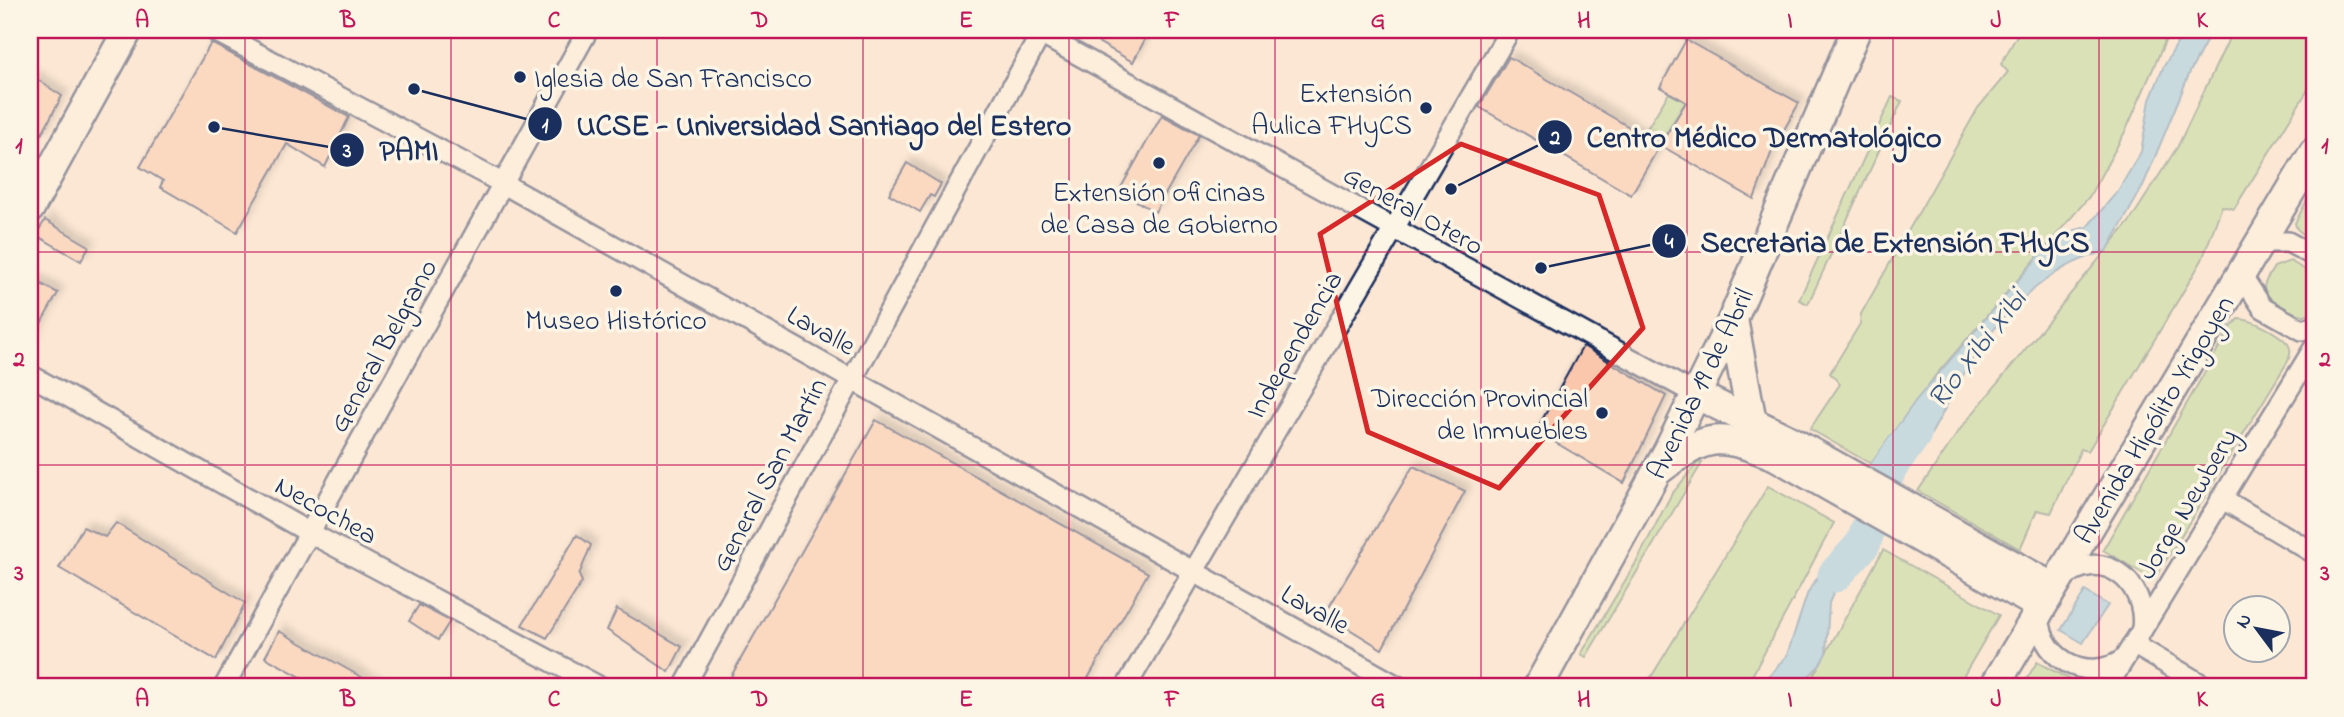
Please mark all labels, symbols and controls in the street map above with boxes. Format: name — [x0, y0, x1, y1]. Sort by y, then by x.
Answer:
text: A — [135, 5, 149, 38]
text: B — [339, 5, 356, 38]
text: C — [548, 5, 561, 38]
text: D — [751, 5, 768, 38]
text: E — [959, 5, 973, 38]
text: F — [1164, 5, 1180, 38]
text: G — [1371, 5, 1385, 38]
text: H — [1577, 5, 1591, 38]
text: I — [1787, 5, 1793, 38]
text: J — [1990, 5, 2002, 38]
text: K — [2196, 5, 2208, 38]
place label: Iglesia de San Francisco — [534, 60, 812, 101]
marker: Iglesia de San Francisco — [512, 69, 528, 85]
place label: Extensión Aulica FHyCS — [1251, 75, 1412, 148]
callout: UCSE - Universidad Santiago del Estero — [528, 99, 1086, 150]
marker: Extensión Aulica FHyCS — [1418, 100, 1434, 116]
text: UCSE - Universidad Santiago del Estero — [577, 106, 1071, 151]
callout: Centro Médico Dermatológico — [1538, 111, 1956, 162]
text: 1 — [542, 112, 549, 142]
text: Centro Médico Dermatológico — [1587, 118, 1942, 163]
callout: PAMI — [330, 124, 452, 175]
text: 2 — [1549, 124, 1561, 154]
text: 1 — [15, 131, 23, 164]
text: PAMI — [379, 131, 439, 175]
text: 1 — [2321, 131, 2329, 164]
text: 3 — [342, 137, 352, 167]
marker: Extensión oficinas de Casa de Gobierno — [1151, 155, 1167, 171]
street label: General Otero — [1334, 156, 1490, 268]
place label: Extensión oficinas de Casa de Gobierno — [1040, 174, 1278, 247]
callout: Secretaria de Extensión FHyCS — [1652, 216, 2104, 267]
text: Secretaria de Extensión FHyCS — [1700, 223, 2090, 267]
text: 4 — [1665, 228, 1674, 258]
street label: General Belgrano — [320, 252, 450, 441]
street label: Independencia — [1237, 264, 1355, 427]
water label: Río Xibi Xibi — [1918, 279, 2041, 419]
street label: Avenida 19 de Abril — [1638, 282, 1766, 487]
marker: Museo Histórico — [608, 283, 624, 299]
street label: Avenida Hipólito Yrigoyen — [2065, 289, 2247, 553]
street label: Lavalle — [778, 296, 863, 368]
place label: Museo Histórico — [525, 302, 707, 343]
text: 2 — [12, 344, 25, 377]
text: 2 — [2318, 344, 2331, 377]
street label: General San Martín — [703, 371, 840, 580]
place label: Dirección Provincial de Inmuebles — [1370, 380, 1588, 453]
marker: Dirección Provincial de Inmuebles — [1594, 405, 1610, 421]
street label: Jorge Newbery — [2128, 421, 2250, 588]
street label: Necochea — [266, 467, 384, 557]
text: 3 — [13, 558, 24, 591]
text: 3 — [2319, 558, 2330, 591]
street label: Lavalle — [1272, 575, 1357, 647]
north arrow — [2222, 594, 2292, 664]
text: N — [2230, 609, 2260, 634]
text: A — [135, 684, 149, 717]
text: B — [339, 684, 356, 717]
text: C — [548, 684, 561, 717]
text: D — [751, 684, 768, 717]
text: E — [959, 684, 973, 717]
text: F — [1164, 684, 1180, 717]
text: G — [1371, 684, 1385, 717]
text: H — [1577, 684, 1591, 717]
text: I — [1787, 684, 1793, 717]
text: J — [1990, 684, 2002, 717]
text: K — [2196, 684, 2208, 717]

